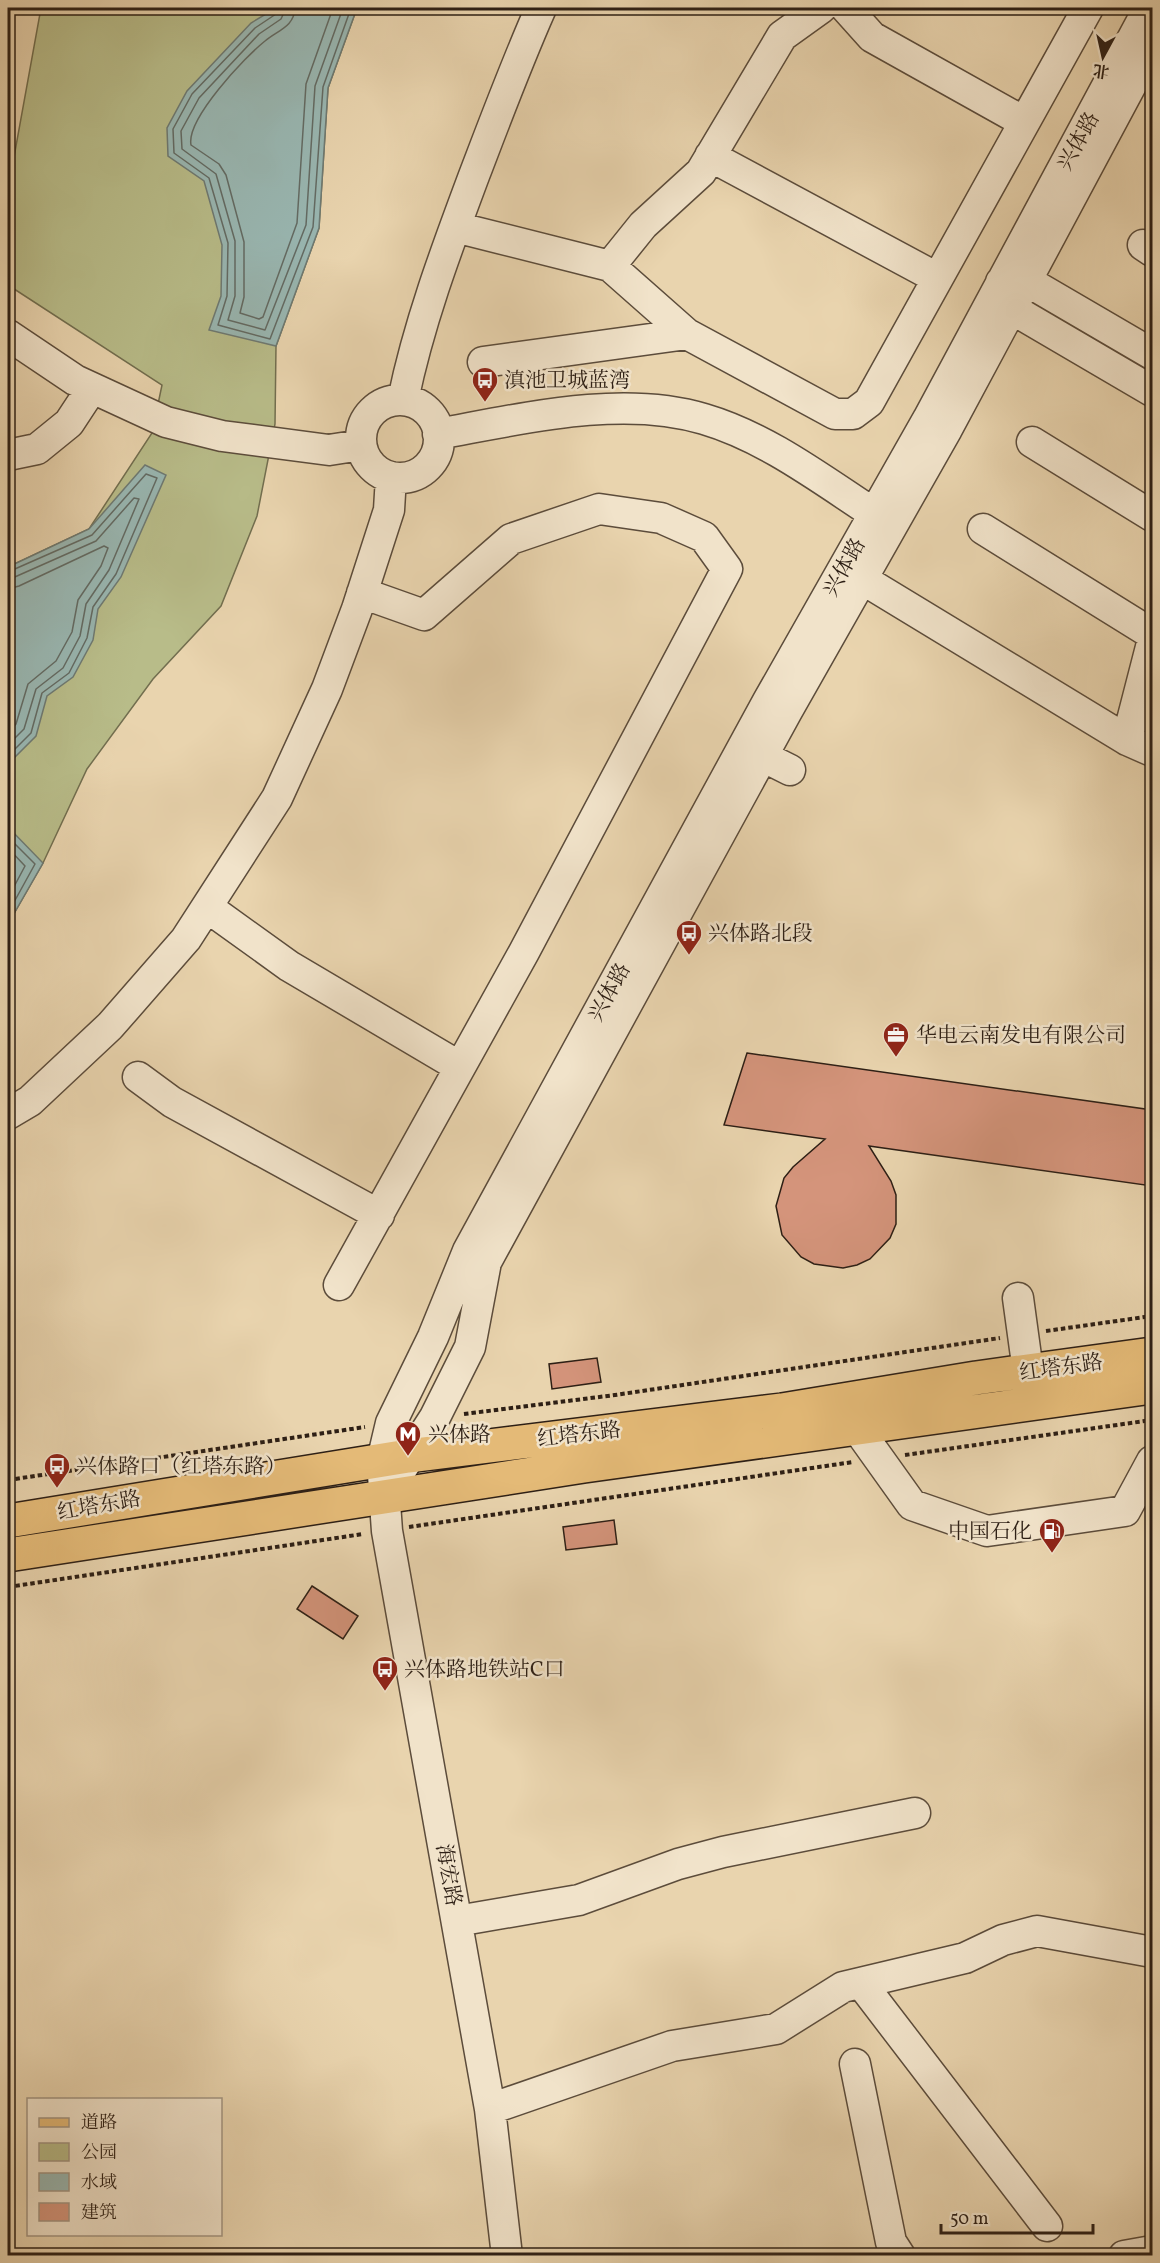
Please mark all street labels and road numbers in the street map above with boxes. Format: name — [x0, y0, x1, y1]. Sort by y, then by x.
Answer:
street label: 兴体路 — [1051, 107, 1107, 176]
street label: 兴体路 — [817, 533, 873, 602]
street label: 兴体路 — [582, 958, 638, 1027]
street label: 红塔东路 — [1018, 1348, 1105, 1389]
street label: 红塔东路 — [536, 1416, 623, 1455]
street label: 红塔东路 — [55, 1485, 143, 1528]
street label: 海宏路 — [428, 1842, 467, 1909]

